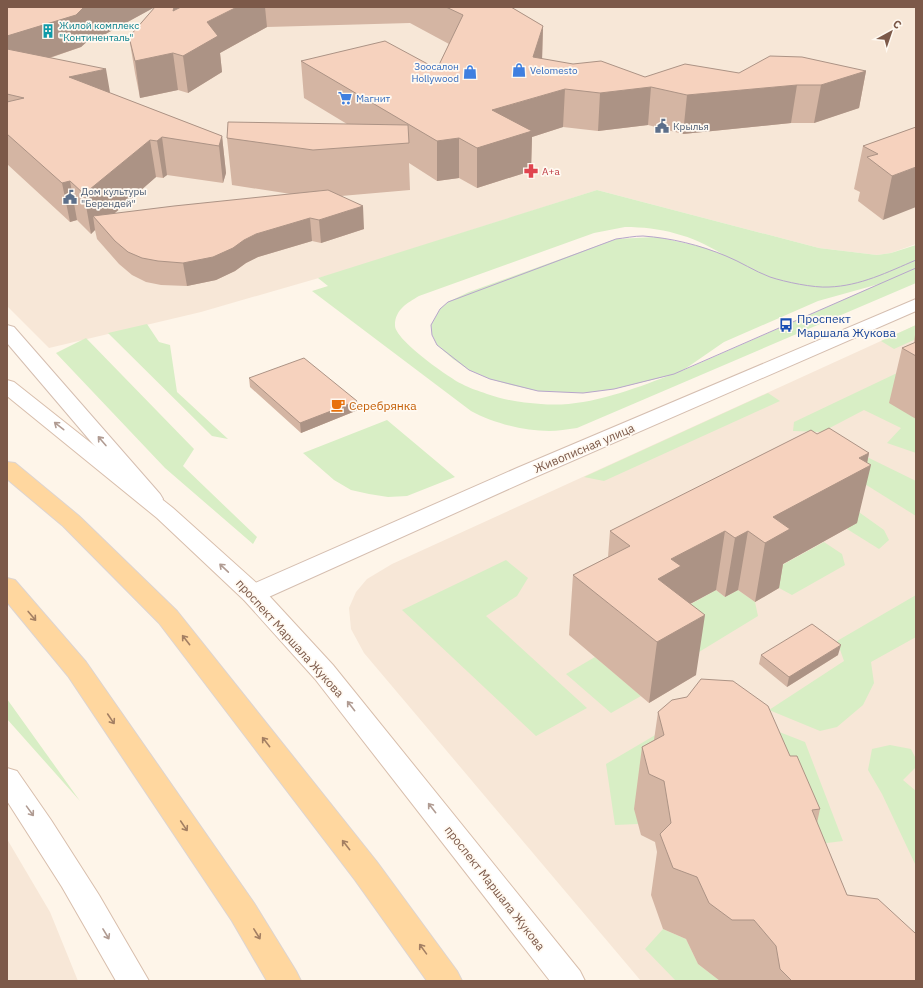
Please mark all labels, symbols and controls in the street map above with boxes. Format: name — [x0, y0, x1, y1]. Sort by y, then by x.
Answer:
north arrow — [871, 12, 911, 52]
text: С — [890, 17, 905, 32]
place label: Жилой комплекс "Континенталь" — [59, 19, 139, 44]
building icon: Жилой комплекс "Континенталь" — [40, 23, 56, 39]
place label: Зоосалон Hollywood — [411, 60, 459, 85]
shop icon: Velomesto — [511, 62, 527, 78]
shop icon: Зоосалон Hollywood — [462, 64, 478, 80]
place label: Velomesto — [530, 64, 578, 77]
supermarket icon: Магнит — [337, 90, 353, 106]
place label: Магнит — [356, 92, 391, 105]
public building icon: Крылья — [654, 118, 670, 134]
place label: Крылья — [673, 120, 709, 133]
pharmacy icon: А+а — [523, 163, 539, 179]
place label: А+а — [542, 165, 560, 178]
place label: Дом культуры "Берендей" — [81, 185, 147, 210]
public building icon: Дом культуры "Берендей" — [62, 189, 78, 205]
place label: Проспект Маршала Жукова — [797, 311, 896, 340]
bus stop icon: Проспект Маршала Жукова — [778, 317, 794, 333]
cafe icon: Серебрянка — [330, 397, 346, 413]
place label: Серебрянка — [349, 398, 417, 413]
street label: Живописная улица — [531, 420, 637, 476]
one-way arrow — [54, 422, 65, 430]
one-way arrow — [98, 436, 107, 447]
one-way arrow — [219, 563, 229, 573]
street label: проспект Маршала Жукова — [233, 576, 347, 701]
one-way arrow — [28, 611, 37, 621]
one-way arrow — [182, 634, 190, 645]
one-way arrow — [347, 700, 355, 711]
one-way arrow — [107, 713, 115, 724]
one-way arrow — [262, 737, 270, 748]
one-way arrow — [427, 802, 436, 813]
one-way arrow — [26, 805, 34, 816]
one-way arrow — [180, 821, 188, 832]
street label: проспект Маршала Жукова — [442, 823, 549, 954]
one-way arrow — [342, 839, 350, 850]
one-way arrow — [103, 928, 111, 940]
one-way arrow — [253, 928, 261, 940]
one-way arrow — [419, 944, 427, 955]

